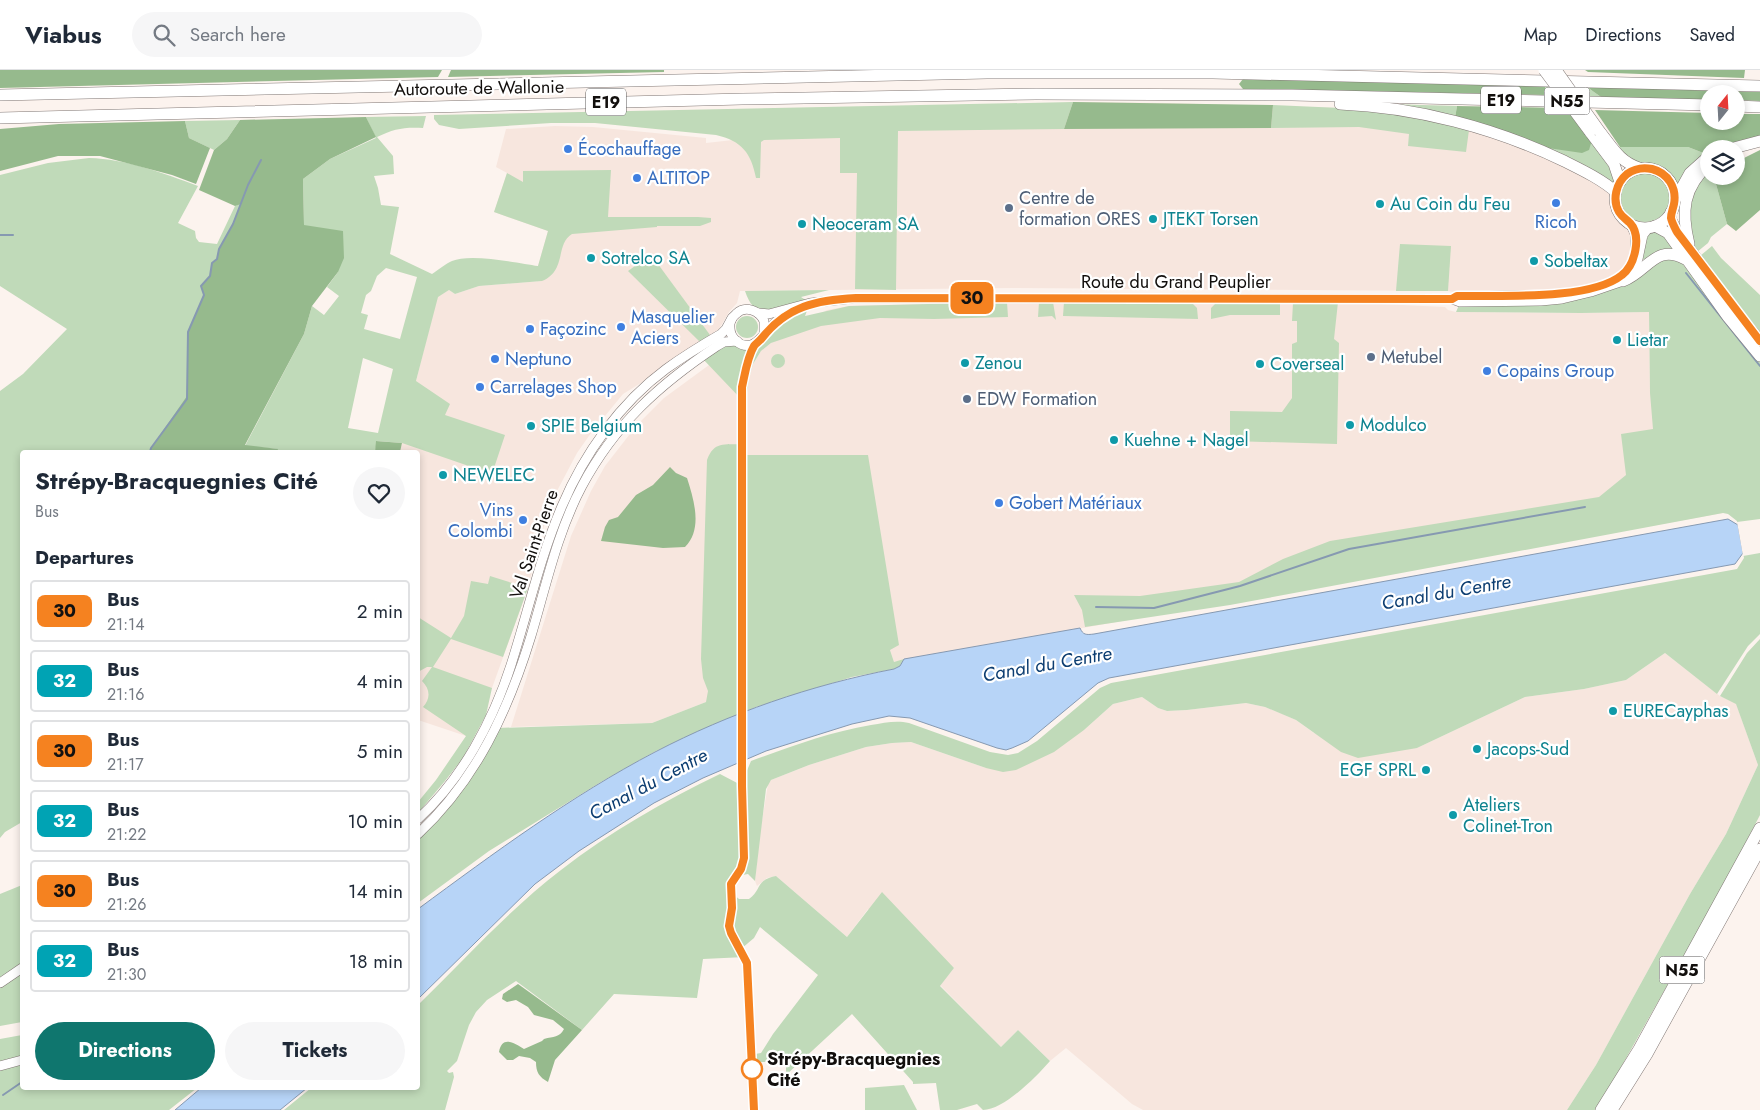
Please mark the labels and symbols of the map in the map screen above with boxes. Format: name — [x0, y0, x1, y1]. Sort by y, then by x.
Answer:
street label: Autoroute de Wallonie — [394, 74, 564, 102]
north arrow — [1700, 85, 1745, 130]
road number: E19 — [1481, 86, 1521, 114]
road number: E19 — [586, 88, 626, 116]
road number: N55 — [1544, 88, 1590, 114]
place label: Écochauffage — [578, 136, 681, 162]
marker: Écochauffage — [562, 143, 574, 155]
place label: ALTITOP — [647, 165, 710, 191]
marker: ALTITOP — [631, 172, 643, 184]
place label: Centre de formation ORES — [1019, 185, 1141, 232]
place label: Au Coin du Feu — [1390, 191, 1510, 217]
marker: Ricoh — [1550, 197, 1562, 209]
marker: Au Coin du Feu — [1374, 198, 1386, 210]
marker: Centre de formation ORES — [1003, 202, 1015, 214]
place label: JTEKT Torsen — [1161, 206, 1259, 232]
place label: Ricoh — [1535, 209, 1577, 235]
place label: Neoceram SA — [812, 211, 919, 237]
marker: JTEKT Torsen — [1147, 213, 1159, 225]
marker: Neoceram SA — [796, 218, 808, 230]
place label: Sotrelco SA — [601, 245, 690, 271]
place label: Sobeltax — [1544, 248, 1608, 274]
marker: Sotrelco SA — [585, 252, 597, 264]
marker: Sobeltax — [1528, 255, 1540, 267]
street label: Route du Grand Peuplier — [1081, 269, 1272, 295]
line badge: 30 — [950, 282, 994, 314]
place label: Masquelier Aciers — [631, 304, 716, 351]
place label: Façozinc — [540, 316, 606, 342]
marker: Masquelier Aciers — [615, 321, 627, 333]
marker: Façozinc — [524, 323, 536, 335]
place label: Lietar — [1627, 327, 1669, 353]
marker: Lietar — [1611, 334, 1623, 346]
place label: Metubel — [1381, 344, 1442, 370]
place label: Neptuno — [505, 346, 572, 372]
place label: Zenou — [975, 350, 1022, 376]
place label: Coverseal — [1270, 351, 1344, 377]
marker: Metubel — [1365, 351, 1377, 363]
marker: Neptuno — [489, 353, 501, 365]
marker: Zenou — [959, 357, 971, 369]
marker: Coverseal — [1254, 358, 1266, 370]
place label: Copains Group — [1497, 358, 1614, 384]
marker: Copains Group — [1481, 365, 1493, 377]
place label: Carrelages Shop — [490, 374, 617, 400]
marker: Carrelages Shop — [474, 381, 486, 393]
place label: EDW Formation — [977, 386, 1097, 412]
marker: EDW Formation — [961, 393, 973, 405]
place label: Modulco — [1360, 412, 1427, 438]
place label: SPIE Belgium — [541, 413, 642, 439]
marker: Modulco — [1344, 419, 1356, 431]
marker: SPIE Belgium — [525, 420, 537, 432]
place label: Kuehne + Nagel — [1124, 427, 1249, 453]
marker: Kuehne + Nagel — [1108, 434, 1120, 446]
place label: NEWELEC — [453, 462, 535, 488]
marker: NEWELEC — [437, 469, 449, 481]
street label: Val Saint-Pierre — [503, 486, 565, 602]
place label: Gobert Matériaux — [1009, 490, 1142, 516]
place label: Vins Colombi — [448, 497, 513, 544]
marker: Gobert Matériaux — [993, 497, 1005, 509]
marker: Vins Colombi — [517, 514, 529, 526]
water label: Canal du Centre — [1379, 567, 1513, 617]
water label: Canal du Centre — [980, 639, 1114, 689]
place label: EURECayphas — [1623, 698, 1729, 724]
marker: EURECayphas — [1607, 705, 1619, 717]
place label: Jacops-Sud — [1485, 736, 1569, 762]
water label: Canal du Centre — [584, 741, 713, 827]
marker: Jacops-Sud — [1471, 743, 1483, 755]
place label: EGF SPRL — [1340, 757, 1416, 783]
marker: EGF SPRL — [1420, 764, 1432, 776]
place label: Ateliers Colinet-Tron — [1463, 792, 1553, 839]
marker: Ateliers Colinet-Tron — [1447, 809, 1459, 821]
road number: N55 — [1660, 956, 1704, 984]
place label: Strépy-Bracquegnies Cité — [767, 1046, 940, 1093]
marker: Strépy-Bracquegnies Cité — [741, 1058, 763, 1080]

